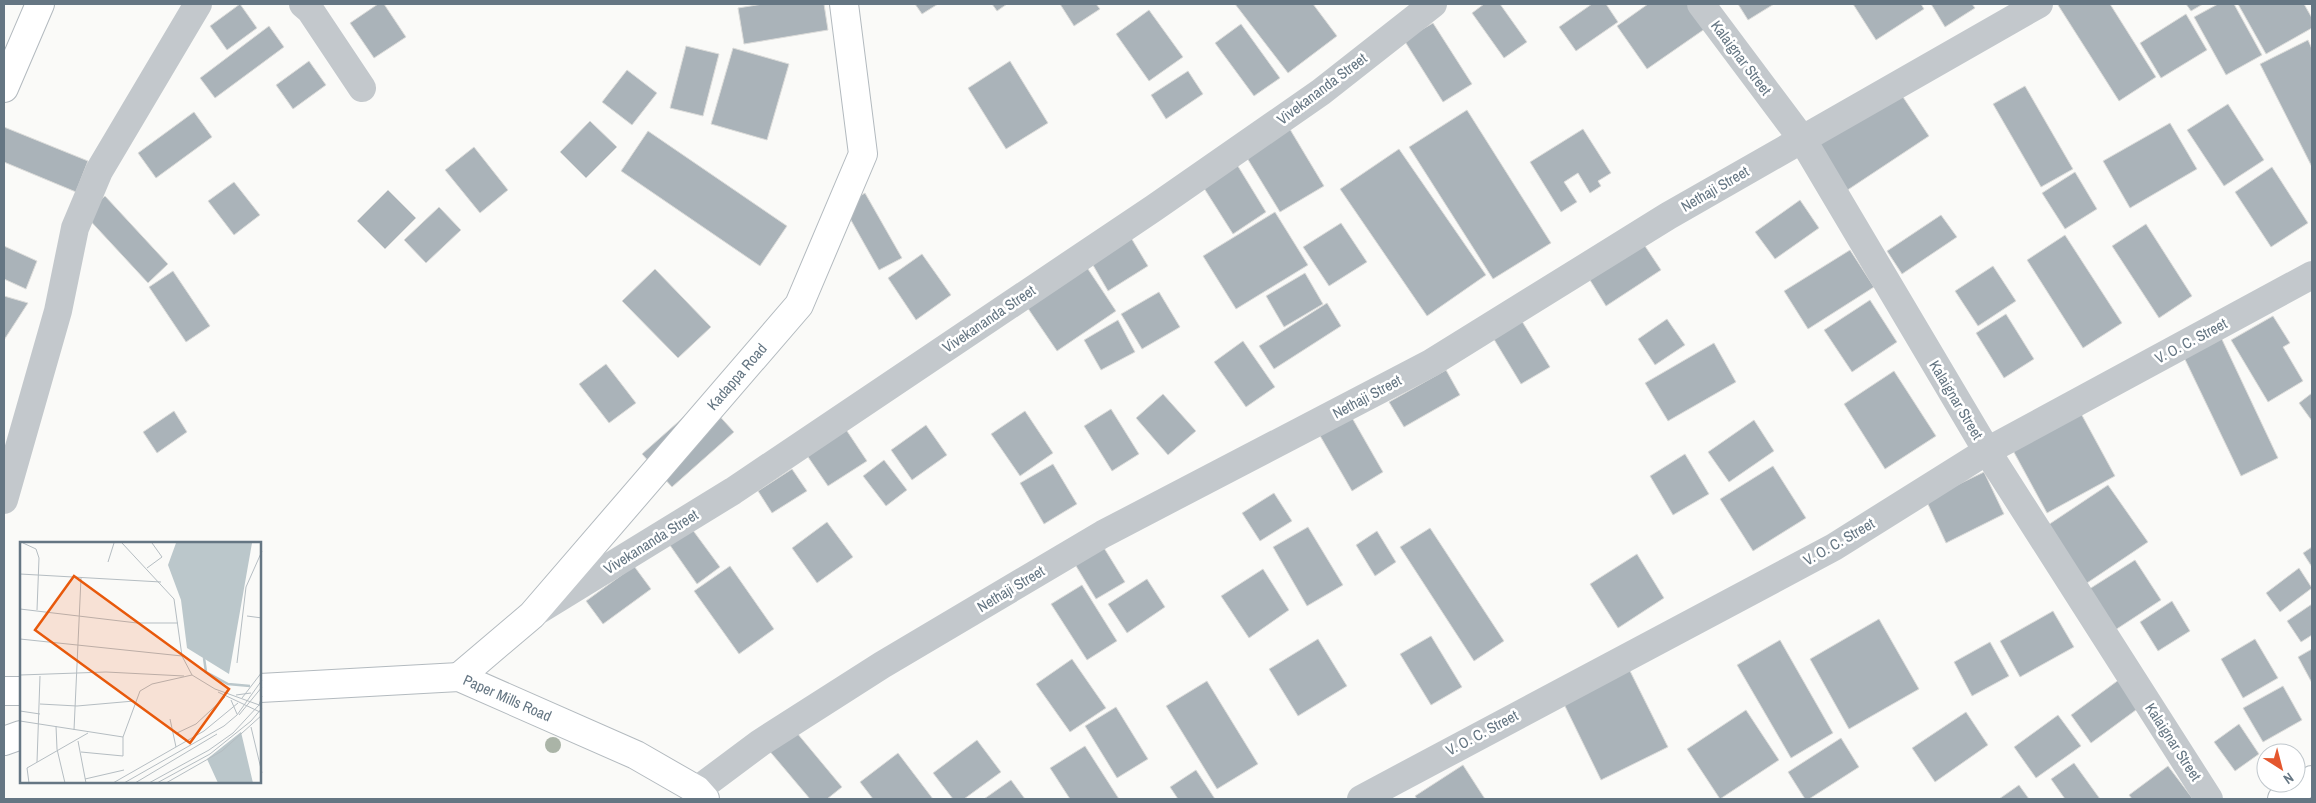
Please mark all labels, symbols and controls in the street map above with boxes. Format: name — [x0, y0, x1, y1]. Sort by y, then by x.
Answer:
street label: Kalaignar Street — [1706, 16, 1777, 100]
street label: Vivekananda Street — [1272, 47, 1372, 129]
street label: Nethaji Street — [1677, 160, 1753, 216]
street label: Vivekananda Street — [938, 279, 1040, 357]
street label: V. O. C. Street — [2151, 313, 2231, 368]
street label: Kadappa Road — [702, 339, 771, 415]
street label: Kalaignar Street — [1925, 356, 1989, 444]
street label: Nethaji Street — [1329, 369, 1405, 423]
street label: Vivekananda Street — [599, 504, 703, 579]
street label: V. O. C. Street — [1799, 512, 1879, 570]
inset map — [20, 542, 261, 783]
street label: Nethaji Street — [973, 560, 1049, 617]
street label: Paper Mills Road — [460, 669, 555, 726]
street label: Kalaignar Street — [2140, 699, 2207, 785]
street label: V. O. C. Street — [1442, 705, 1522, 760]
north arrow — [2256, 743, 2306, 793]
text: N — [2280, 769, 2297, 788]

